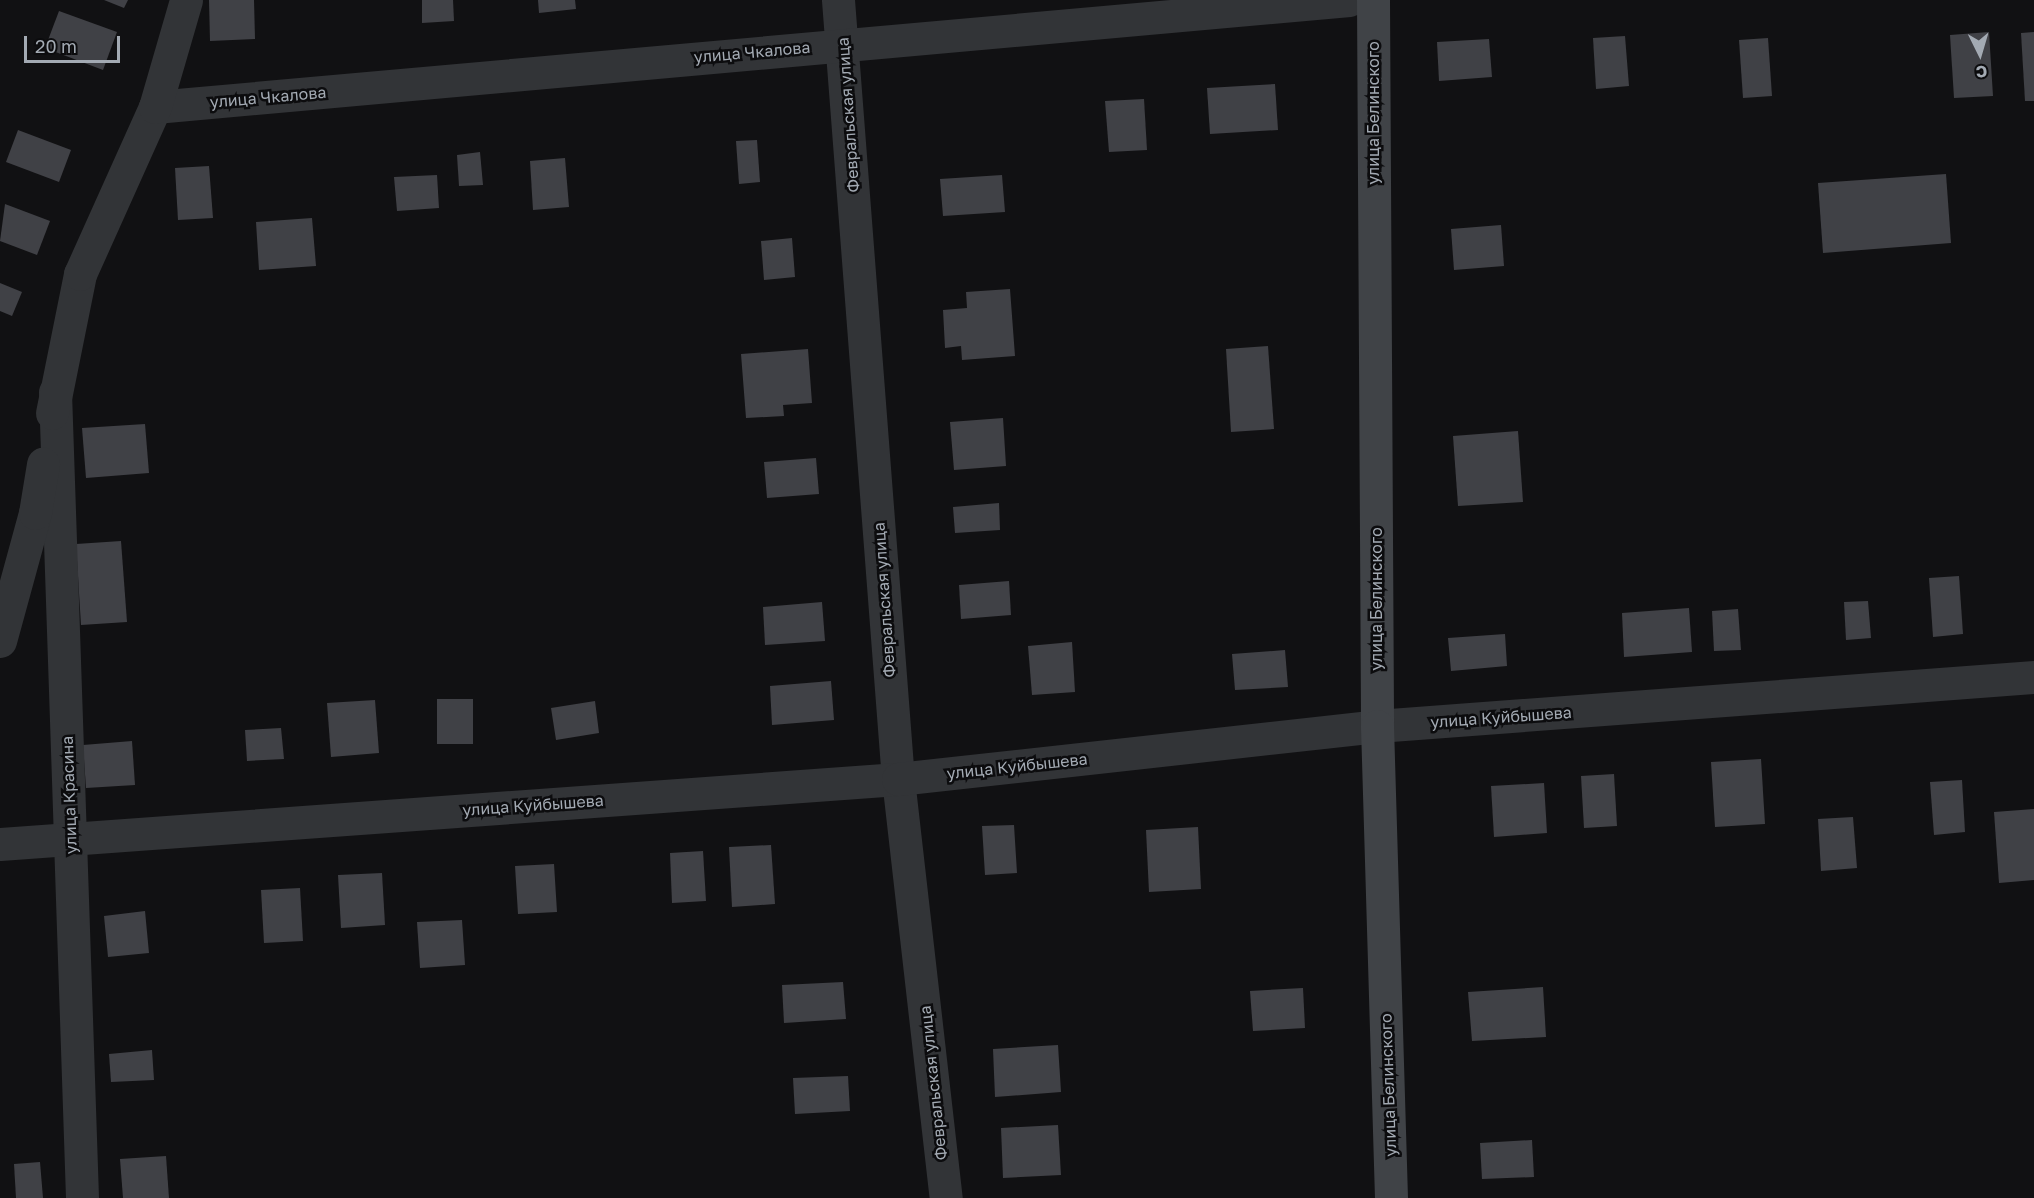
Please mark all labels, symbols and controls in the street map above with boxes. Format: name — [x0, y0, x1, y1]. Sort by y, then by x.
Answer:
scale bar — [27, 24, 123, 62]
north arrow — [1950, 24, 2010, 84]
text: 20 m — [35, 35, 77, 57]
street label: улица Чкалова — [693, 37, 811, 67]
street label: Февральская улица — [833, 37, 863, 193]
street label: улица Белинского — [1363, 41, 1383, 185]
text: С — [1975, 61, 1988, 82]
street label: улица Чкалова — [209, 82, 327, 112]
street label: Февральская улица — [869, 522, 899, 678]
street label: улица Белинского — [1366, 527, 1386, 671]
street label: улица Куйбышева — [1430, 702, 1572, 732]
street label: улица Красина — [57, 736, 81, 854]
street label: улица Куйбышева — [946, 749, 1088, 783]
street label: улица Куйбышева — [462, 790, 604, 820]
street label: Февральская улица — [915, 1005, 951, 1161]
street label: улица Белинского — [1376, 1013, 1400, 1157]

